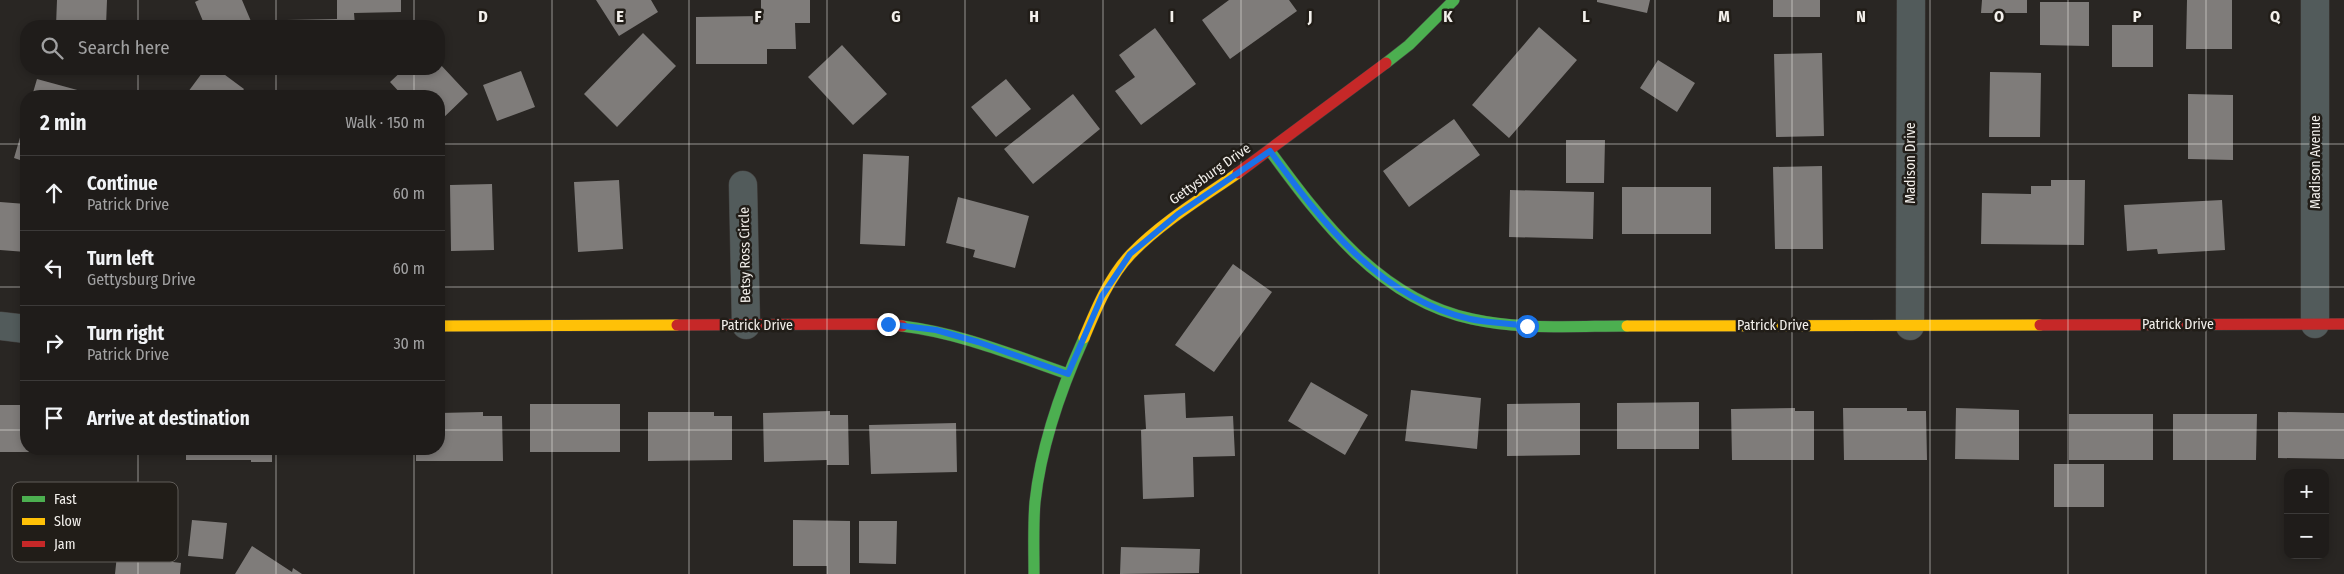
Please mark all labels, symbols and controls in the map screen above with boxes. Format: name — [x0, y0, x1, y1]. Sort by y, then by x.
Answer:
text: D — [478, 7, 488, 26]
text: E — [616, 7, 624, 26]
text: F — [754, 7, 762, 26]
text: G — [891, 7, 901, 26]
text: H — [1029, 7, 1039, 26]
text: I — [1170, 7, 1174, 26]
text: J — [1307, 7, 1312, 26]
text: K — [1443, 7, 1453, 26]
text: L — [1582, 7, 1590, 26]
text: M — [1718, 7, 1730, 26]
text: N — [1856, 7, 1866, 26]
text: O — [1994, 7, 2004, 26]
text: P — [2133, 7, 2142, 26]
text: Q — [2270, 7, 2281, 26]
search box — [20, 20, 445, 75]
icon: search — [38, 34, 66, 62]
text: Search here — [78, 36, 170, 59]
text: 2 min — [40, 110, 87, 136]
text: Walk · 150 m — [345, 113, 425, 132]
street label: Madison Avenue — [2307, 115, 2324, 209]
street label: Madison Drive — [1902, 122, 1919, 204]
street label: Gettysburg Drive — [1166, 140, 1254, 208]
text: Continue — [87, 172, 158, 195]
icon: ahead — [40, 179, 68, 207]
text: 60 m — [393, 184, 425, 203]
text: Patrick Drive — [87, 195, 169, 214]
street label: Betsy Ross Circle — [736, 207, 754, 303]
text: Turn left — [87, 247, 154, 270]
icon: left — [40, 254, 68, 282]
text: 60 m — [393, 259, 425, 278]
text: Gettysburg Drive — [87, 270, 196, 289]
route end — [877, 313, 900, 336]
route start — [1516, 315, 1539, 338]
street label: Patrick Drive — [2142, 316, 2214, 333]
street label: Patrick Drive — [721, 317, 793, 334]
street label: Patrick Drive — [1737, 317, 1809, 334]
text: Turn right — [87, 322, 164, 345]
icon: right — [40, 329, 68, 357]
text: 30 m — [393, 334, 425, 353]
text: Patrick Drive — [87, 345, 169, 364]
icon: arrive — [40, 404, 68, 432]
text: Arrive at destination — [87, 407, 250, 430]
map controls — [2284, 469, 2329, 559]
button: + — [2284, 469, 2329, 514]
legend — [12, 482, 178, 562]
text: Fast — [54, 491, 77, 508]
text: Slow — [54, 513, 81, 530]
button: − — [2284, 514, 2329, 559]
text: Jam — [54, 536, 75, 553]

